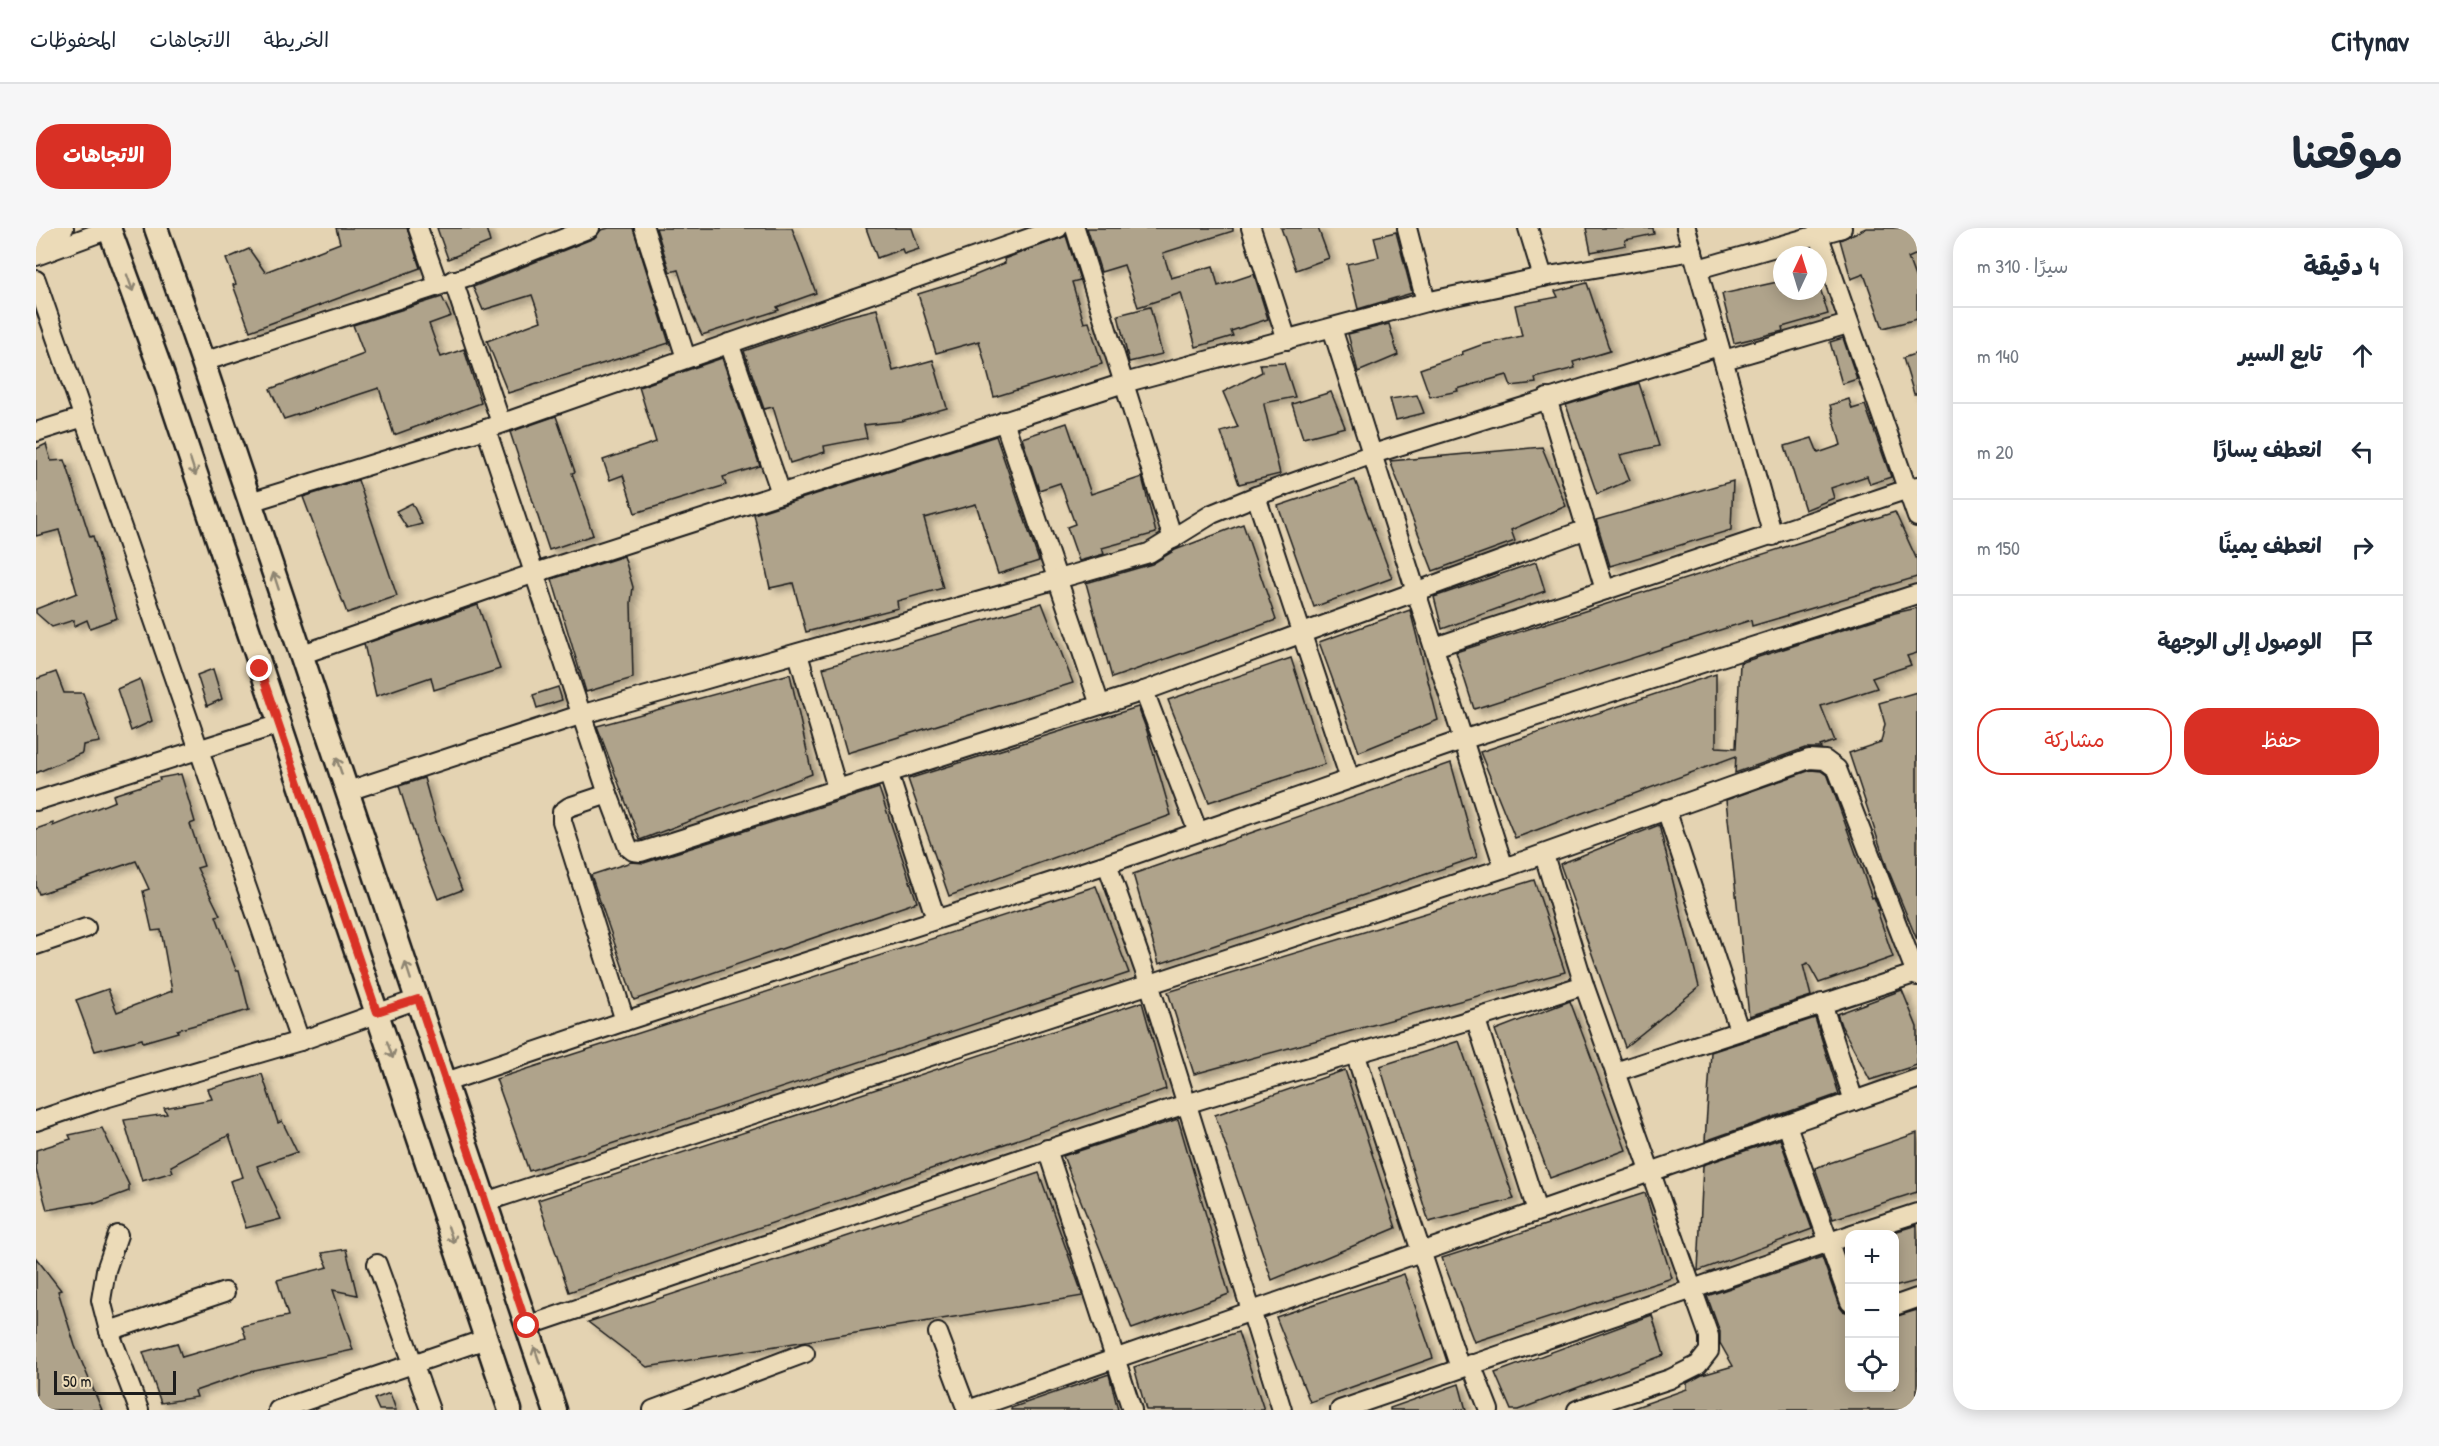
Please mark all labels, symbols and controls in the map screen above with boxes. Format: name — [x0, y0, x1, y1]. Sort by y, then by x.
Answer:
text: Citynav — [2331, 22, 2409, 60]
text: المحفوظات — [30, 25, 116, 54]
text: الاتجاهات — [149, 25, 231, 54]
text: الخريطة — [264, 25, 329, 54]
button: الاتجاهات — [36, 124, 171, 189]
text: موقعنا — [2292, 124, 2403, 181]
north arrow — [1773, 246, 1827, 300]
text: 4 دقيقة — [2303, 248, 2379, 283]
text: سيرًا · 310 m — [1977, 252, 2068, 279]
one-way arrow — [125, 273, 136, 292]
text: تابع السير — [2239, 338, 2322, 368]
icon: ahead — [2346, 339, 2379, 372]
text: 140 m — [1977, 342, 2019, 369]
text: انعطف يسارًا — [2213, 434, 2322, 464]
icon: left — [2346, 435, 2379, 468]
text: 20 m — [1977, 438, 2014, 465]
one-way arrow — [188, 457, 199, 476]
text: انعطف يمينًا — [2219, 530, 2322, 560]
icon: right — [2346, 531, 2379, 564]
text: 150 m — [1977, 534, 2020, 561]
one-way arrow — [269, 572, 280, 591]
text: الوصول إلى الوجهة — [2157, 626, 2322, 656]
icon: arrive — [2346, 627, 2379, 660]
route end — [246, 655, 272, 681]
button: مشاركة — [1977, 708, 2172, 775]
button: حفظ — [2184, 708, 2379, 775]
one-way arrow — [333, 757, 344, 776]
one-way arrow — [402, 962, 413, 981]
one-way arrow — [385, 1040, 396, 1059]
one-way arrow — [446, 1225, 457, 1244]
map controls — [1845, 1230, 1899, 1392]
button: + — [1845, 1230, 1899, 1284]
button: − — [1845, 1284, 1899, 1338]
route start — [513, 1312, 539, 1338]
button: locate — [1845, 1338, 1899, 1392]
one-way arrow — [530, 1346, 541, 1365]
scale bar — [54, 1368, 176, 1396]
text: 50 m — [63, 1370, 92, 1392]

